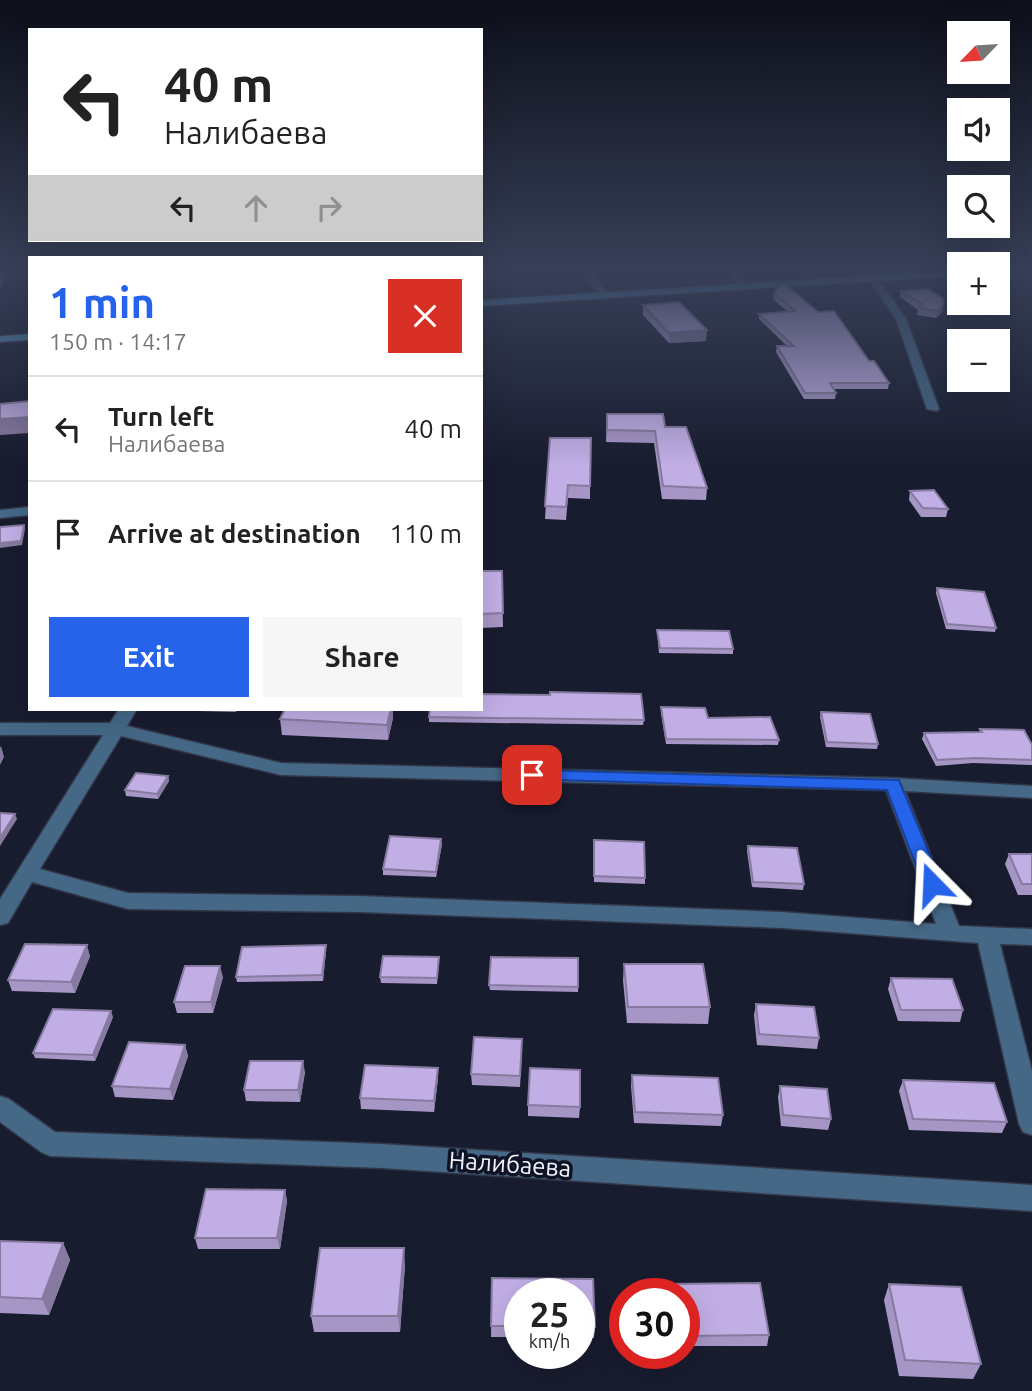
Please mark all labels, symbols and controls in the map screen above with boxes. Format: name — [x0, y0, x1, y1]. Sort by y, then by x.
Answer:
north arrow — [947, 21, 1010, 84]
map controls — [947, 21, 1010, 392]
icon: left — [49, 56, 140, 147]
text: 40 m — [164, 56, 273, 111]
button: sound — [947, 98, 1010, 161]
text: Налибаева — [164, 114, 327, 150]
button: search — [947, 175, 1010, 238]
icon: left — [164, 189, 202, 227]
icon: ahead — [237, 189, 275, 227]
icon: right — [310, 189, 348, 227]
button: + — [947, 252, 1010, 315]
text: 1 min — [49, 279, 155, 326]
button: close — [388, 279, 462, 353]
text: 150 m · 14:17 — [49, 329, 187, 354]
button: − — [947, 329, 1010, 392]
text: Turn left — [108, 402, 214, 431]
icon: left — [49, 410, 87, 448]
text: 40 m — [404, 414, 462, 443]
text: Налибаева — [108, 431, 225, 456]
icon: arrive — [49, 515, 87, 553]
text: Arrive at destination — [108, 519, 361, 548]
text: 110 m — [390, 519, 462, 548]
button: Exit — [49, 617, 249, 697]
button: Share — [263, 617, 462, 697]
pin — [502, 745, 562, 805]
icon: arrive — [513, 756, 551, 794]
position arrow — [895, 847, 969, 921]
street label: Налибаева — [448, 1146, 572, 1182]
speed limit sign: 30 — [609, 1278, 700, 1369]
text: 25 — [530, 1294, 569, 1334]
text: km/h — [529, 1331, 570, 1351]

